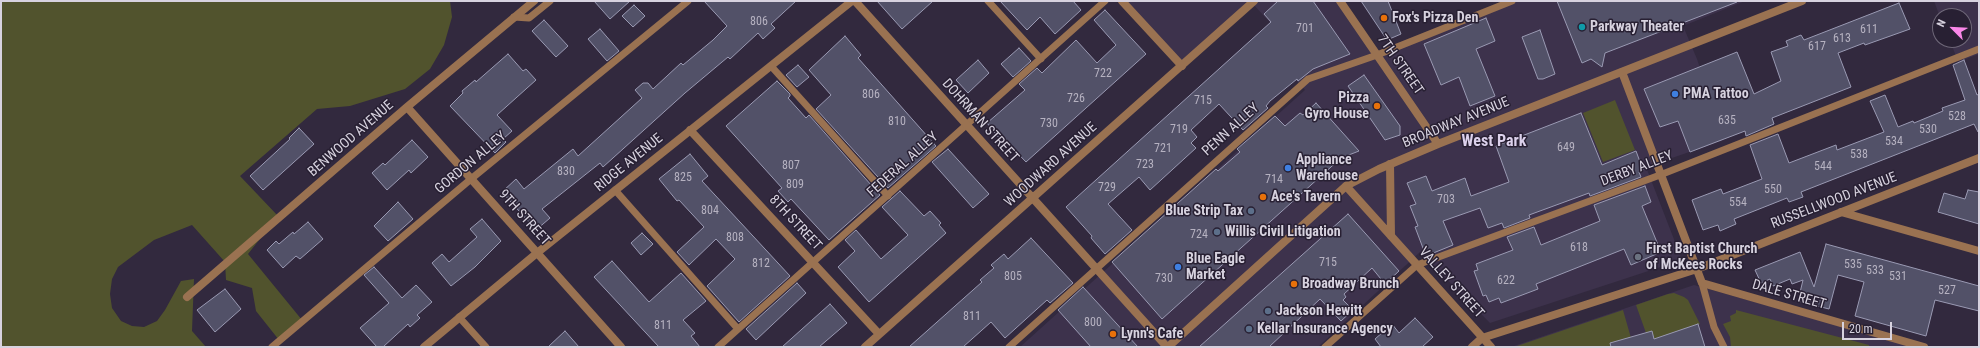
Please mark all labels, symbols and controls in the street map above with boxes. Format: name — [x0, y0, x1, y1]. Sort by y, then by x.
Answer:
north arrow — [1932, 8, 1972, 48]
place label: Fox's Pizza Den — [1392, 10, 1478, 26]
marker: Fox's Pizza Den — [1379, 13, 1389, 23]
house number: 806 — [750, 15, 768, 29]
text: N — [1934, 18, 1949, 29]
place label: Parkway Theater — [1590, 19, 1684, 35]
house number: 701 — [1296, 22, 1314, 36]
marker: Parkway Theater — [1577, 22, 1587, 32]
house number: 611 — [1860, 23, 1878, 37]
street label: 7TH STREET — [1373, 32, 1427, 98]
house number: 613 — [1833, 32, 1851, 46]
house number: 617 — [1808, 40, 1826, 54]
house number: 722 — [1094, 67, 1112, 81]
street label: DOHRMAN STREET — [938, 76, 1022, 166]
place label: PMA Tattoo — [1683, 86, 1749, 102]
house number: 806 — [862, 88, 880, 102]
marker: PMA Tattoo — [1670, 89, 1680, 99]
place label: Pizza Gyro House — [1304, 90, 1369, 122]
house number: 726 — [1067, 92, 1085, 106]
house number: 715 — [1194, 94, 1212, 108]
street label: BROADWAY AVENUE — [1400, 94, 1512, 152]
street label: BENWOOD AVENUE — [305, 97, 397, 181]
street label: PENN ALLEY — [1199, 100, 1263, 160]
marker: Pizza Gyro House — [1372, 101, 1382, 111]
house number: 528 — [1948, 110, 1966, 124]
house number: 635 — [1718, 114, 1736, 128]
house number: 810 — [888, 115, 906, 129]
house number: 730 — [1040, 117, 1058, 131]
street label: WOODWARD AVENUE — [1001, 119, 1101, 211]
house number: 719 — [1170, 123, 1188, 137]
house number: 530 — [1919, 123, 1937, 137]
street label: GORDON ALLEY — [432, 128, 510, 198]
street label: FEDERAL ALLEY — [864, 129, 942, 201]
street label: RIDGE AVENUE — [591, 130, 667, 196]
district label: West Park — [1462, 132, 1526, 152]
house number: 534 — [1885, 135, 1903, 149]
house number: 649 — [1557, 141, 1575, 155]
house number: 721 — [1154, 142, 1172, 156]
street label: DERBY ALLEY — [1599, 148, 1675, 190]
house number: 538 — [1850, 148, 1868, 162]
place label: Appliance Warehouse — [1296, 152, 1358, 184]
house number: 723 — [1136, 158, 1154, 172]
house number: 807 — [782, 159, 800, 173]
house number: 544 — [1814, 160, 1832, 174]
marker: Appliance Warehouse — [1283, 163, 1293, 173]
house number: 830 — [557, 165, 575, 179]
street label: RUSSELLWOOD AVENUE — [1769, 169, 1899, 233]
house number: 825 — [674, 171, 692, 185]
house number: 714 — [1265, 173, 1283, 187]
house number: 809 — [786, 178, 804, 192]
house number: 729 — [1098, 181, 1116, 195]
house number: 550 — [1764, 183, 1782, 197]
street label: 9TH STREET — [495, 187, 553, 249]
place label: Ace's Tavern — [1271, 189, 1341, 205]
street label: 8TH STREET — [765, 192, 825, 254]
marker: Ace's Tavern — [1258, 192, 1268, 202]
house number: 703 — [1437, 193, 1455, 207]
house number: 554 — [1729, 196, 1747, 210]
place label: Blue Strip Tax — [1165, 203, 1243, 219]
house number: 804 — [701, 204, 719, 218]
marker: Blue Strip Tax — [1246, 206, 1256, 216]
place label: Willis Civil Litigation — [1225, 224, 1341, 240]
marker: Willis Civil Litigation — [1212, 227, 1222, 237]
house number: 724 — [1190, 228, 1208, 242]
house number: 808 — [726, 231, 744, 245]
house number: 618 — [1570, 241, 1588, 255]
place label: First Baptist Church of McKees Rocks — [1646, 241, 1757, 274]
street label: VALLEY STREET — [1415, 244, 1487, 322]
place label: Blue Eagle Market — [1186, 251, 1245, 284]
marker: First Baptist Church of McKees Rocks — [1633, 252, 1643, 262]
house number: 715 — [1319, 256, 1337, 270]
house number: 812 — [752, 257, 770, 271]
house number: 535 — [1844, 258, 1862, 272]
marker: Blue Eagle Market — [1173, 262, 1183, 272]
house number: 533 — [1866, 264, 1884, 278]
house number: 805 — [1004, 270, 1022, 284]
house number: 531 — [1889, 270, 1907, 284]
house number: 730 — [1155, 272, 1173, 286]
house number: 622 — [1497, 274, 1515, 288]
place label: Broadway Brunch — [1302, 276, 1399, 292]
street label: DALE STREET — [1750, 276, 1828, 314]
marker: Broadway Brunch — [1289, 279, 1299, 289]
house number: 527 — [1938, 284, 1956, 298]
place label: Jackson Hewitt — [1276, 303, 1362, 319]
marker: Jackson Hewitt — [1263, 306, 1273, 316]
house number: 811 — [963, 310, 981, 324]
scale bar — [1844, 314, 1894, 340]
house number: 800 — [1084, 316, 1102, 330]
house number: 811 — [654, 319, 672, 333]
place label: Kellar Insurance Agency — [1257, 321, 1393, 337]
text: 20 m — [1849, 322, 1873, 336]
marker: Kellar Insurance Agency — [1244, 324, 1254, 334]
place label: Lynn's Cafe — [1121, 326, 1183, 342]
marker: Lynn's Cafe — [1108, 329, 1118, 339]

